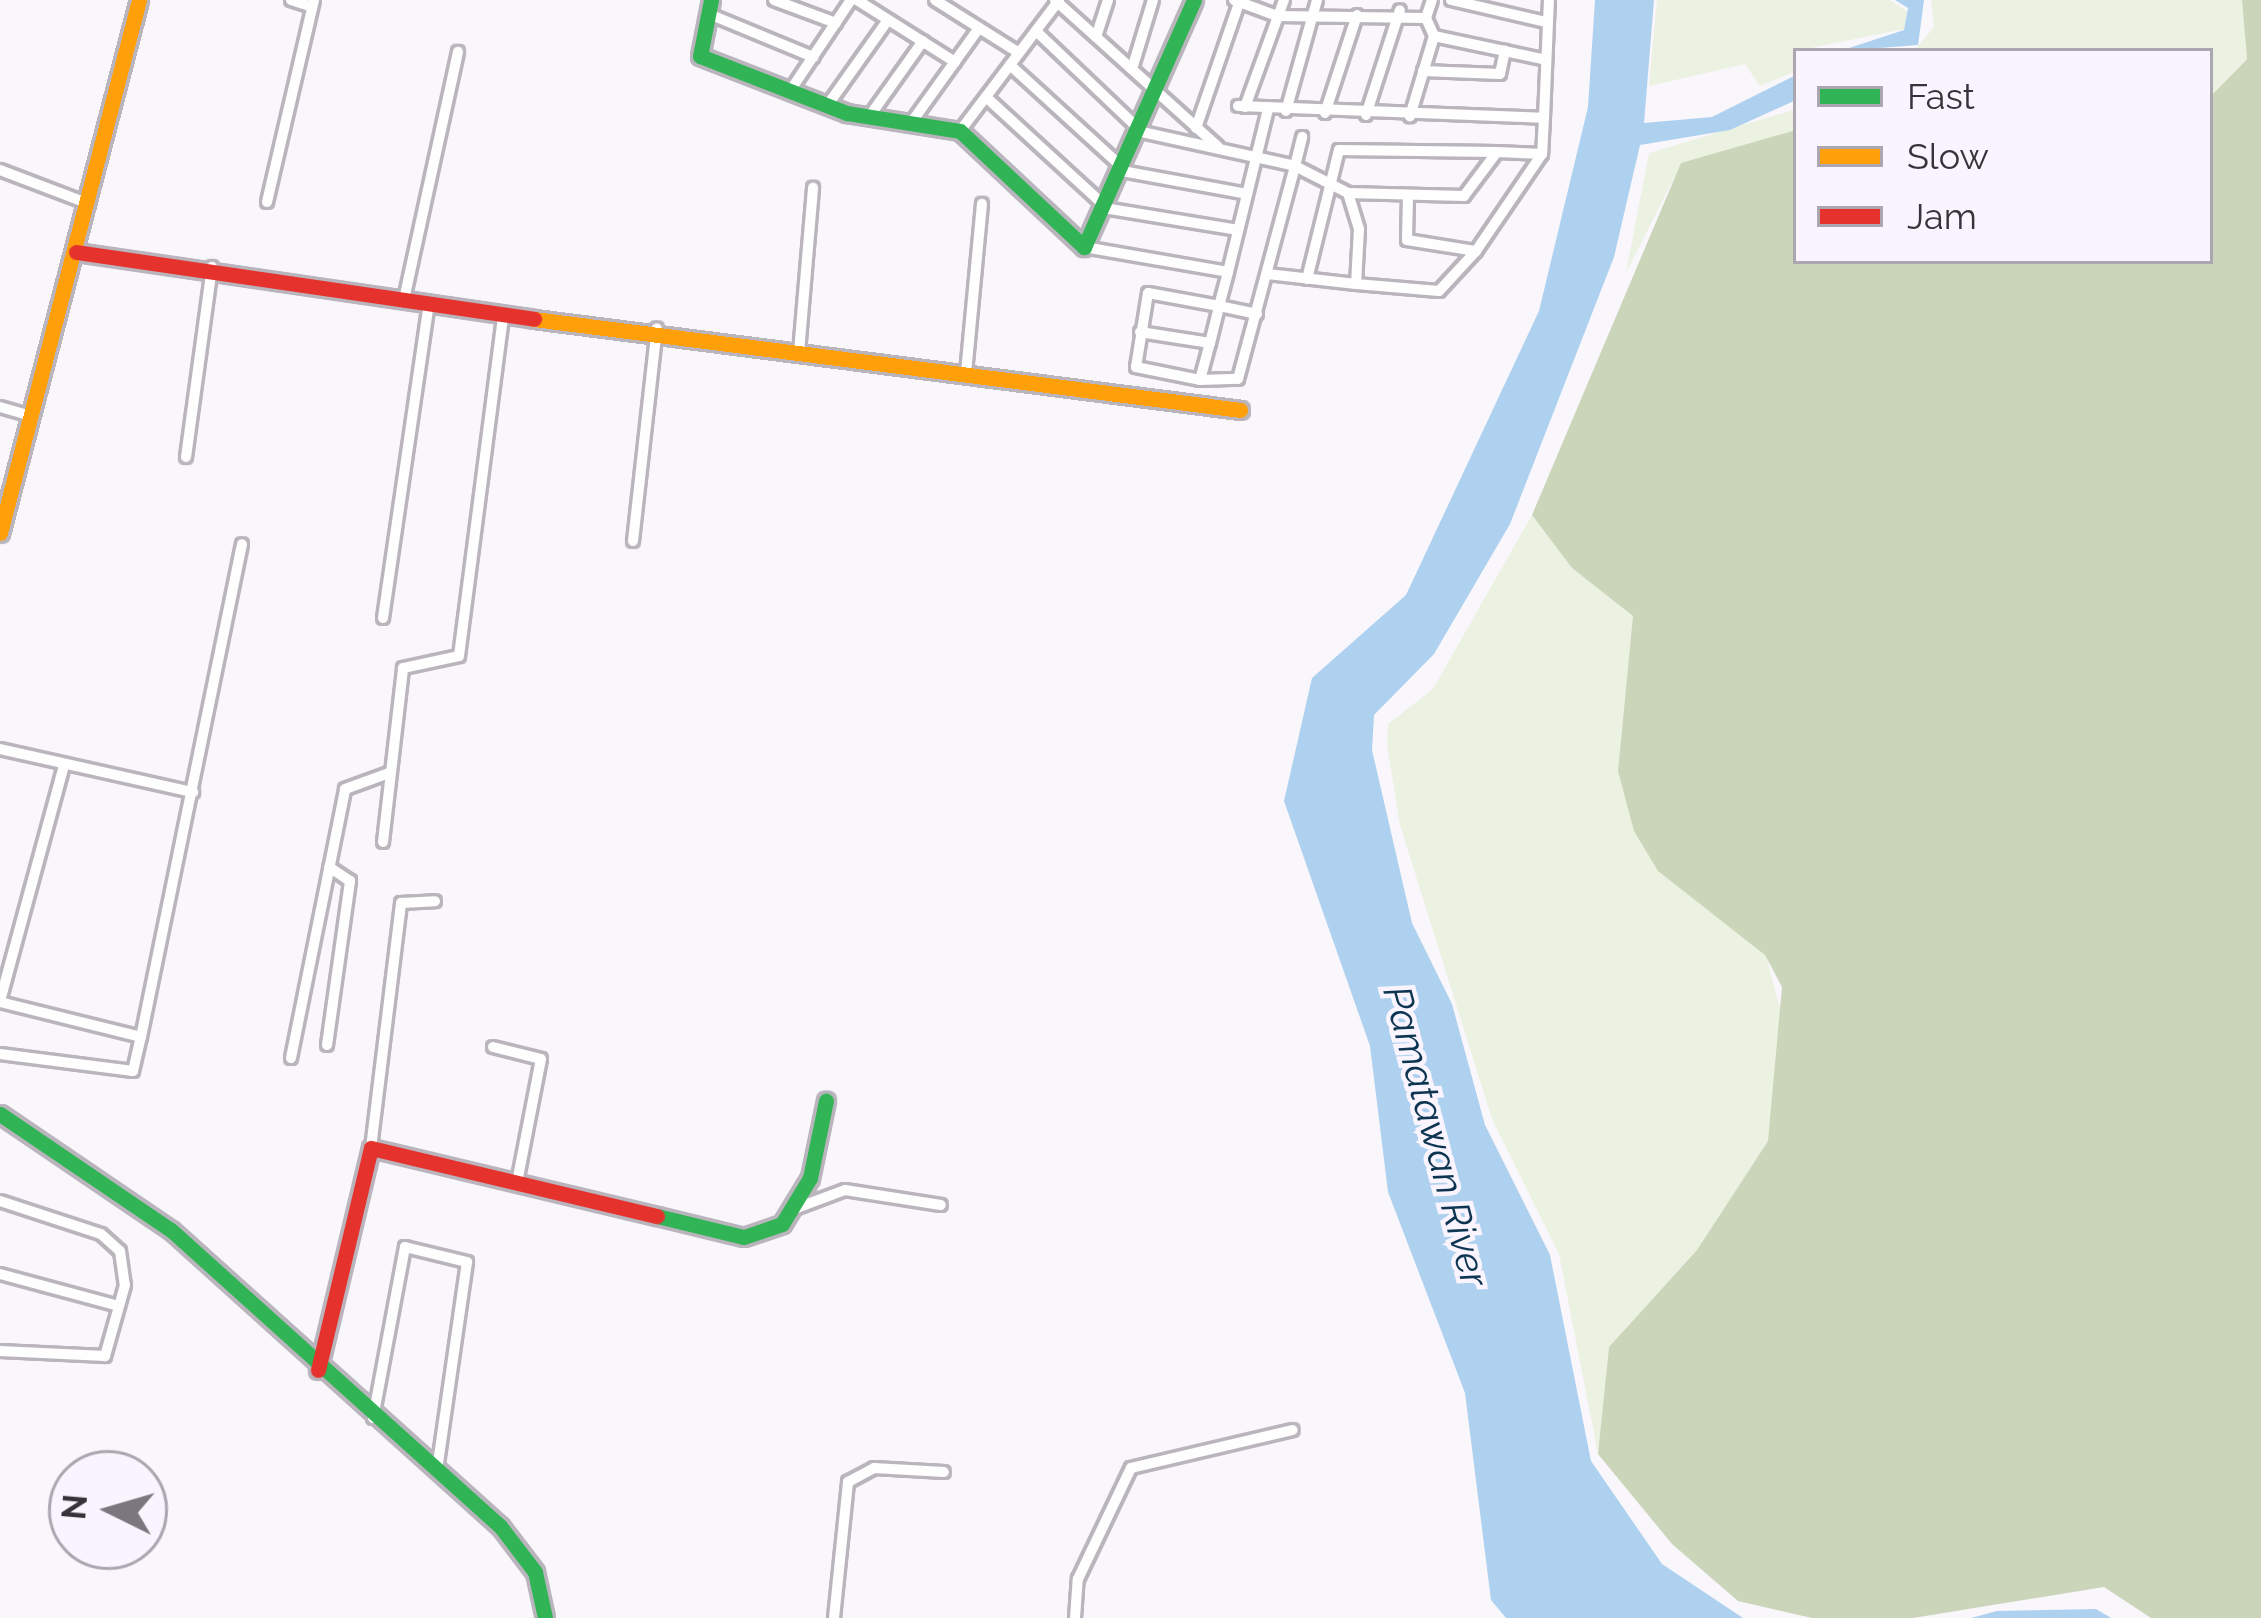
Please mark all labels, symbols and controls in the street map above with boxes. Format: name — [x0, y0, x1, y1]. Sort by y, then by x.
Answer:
legend — [1793, 48, 2213, 264]
text: Fast — [1907, 75, 1975, 117]
text: Slow — [1907, 135, 1989, 177]
text: Jam — [1907, 195, 1977, 237]
water label: Pamatawan River — [1373, 981, 1499, 1291]
north arrow — [48, 1450, 168, 1570]
text: N — [54, 1493, 95, 1521]

